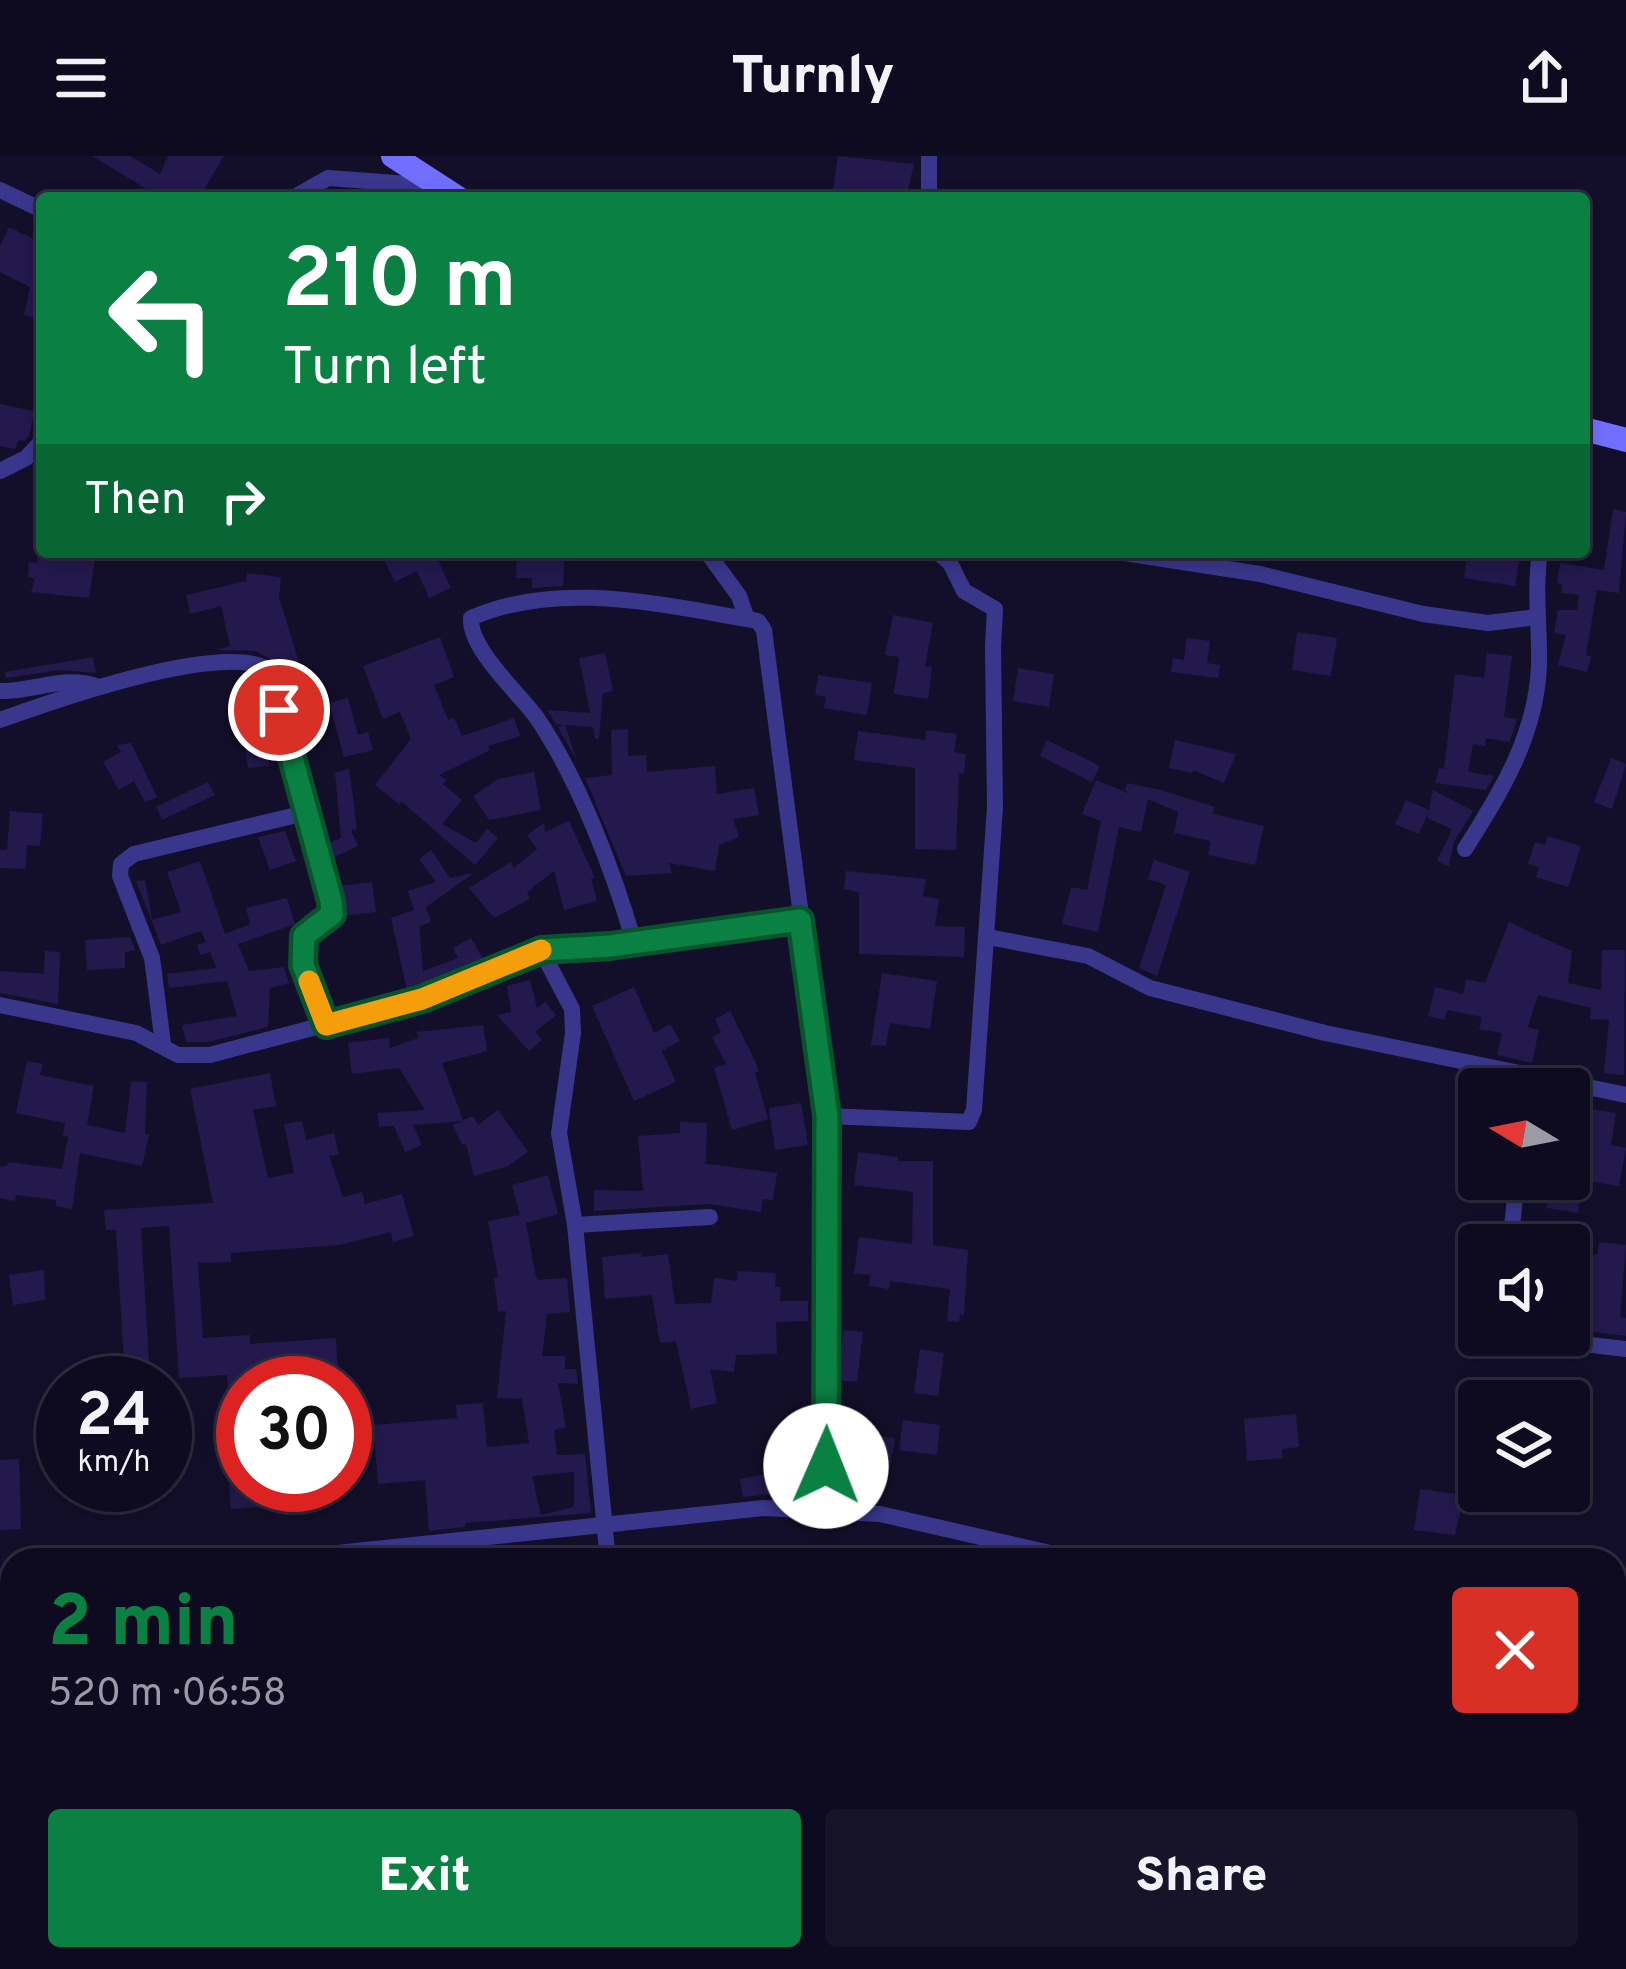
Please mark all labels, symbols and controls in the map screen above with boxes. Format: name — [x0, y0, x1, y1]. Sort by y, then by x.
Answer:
text: Turnly — [731, 44, 895, 113]
icon: menu — [48, 45, 114, 111]
icon: share — [1512, 45, 1578, 111]
text: 210 m — [282, 231, 517, 337]
icon: left — [84, 240, 240, 396]
text: Turn left — [282, 335, 487, 404]
icon: right — [210, 468, 276, 534]
text: Then — [84, 473, 186, 530]
pin — [228, 659, 330, 761]
icon: arrive — [246, 677, 312, 743]
north arrow — [1458, 1068, 1590, 1200]
map controls — [1458, 1068, 1590, 1512]
button: sound — [1458, 1224, 1590, 1356]
speed limit sign: 30 — [216, 1356, 372, 1512]
button: layers — [1458, 1380, 1590, 1512]
text: 24 — [76, 1381, 152, 1457]
position arrow — [763, 1403, 889, 1529]
text: km/h — [78, 1445, 150, 1482]
text: 2 min — [48, 1580, 238, 1672]
button: close — [1452, 1587, 1578, 1713]
text: 520 m · 06:58 — [48, 1671, 287, 1720]
button: Exit — [48, 1809, 801, 1947]
button: Share — [825, 1809, 1578, 1947]

